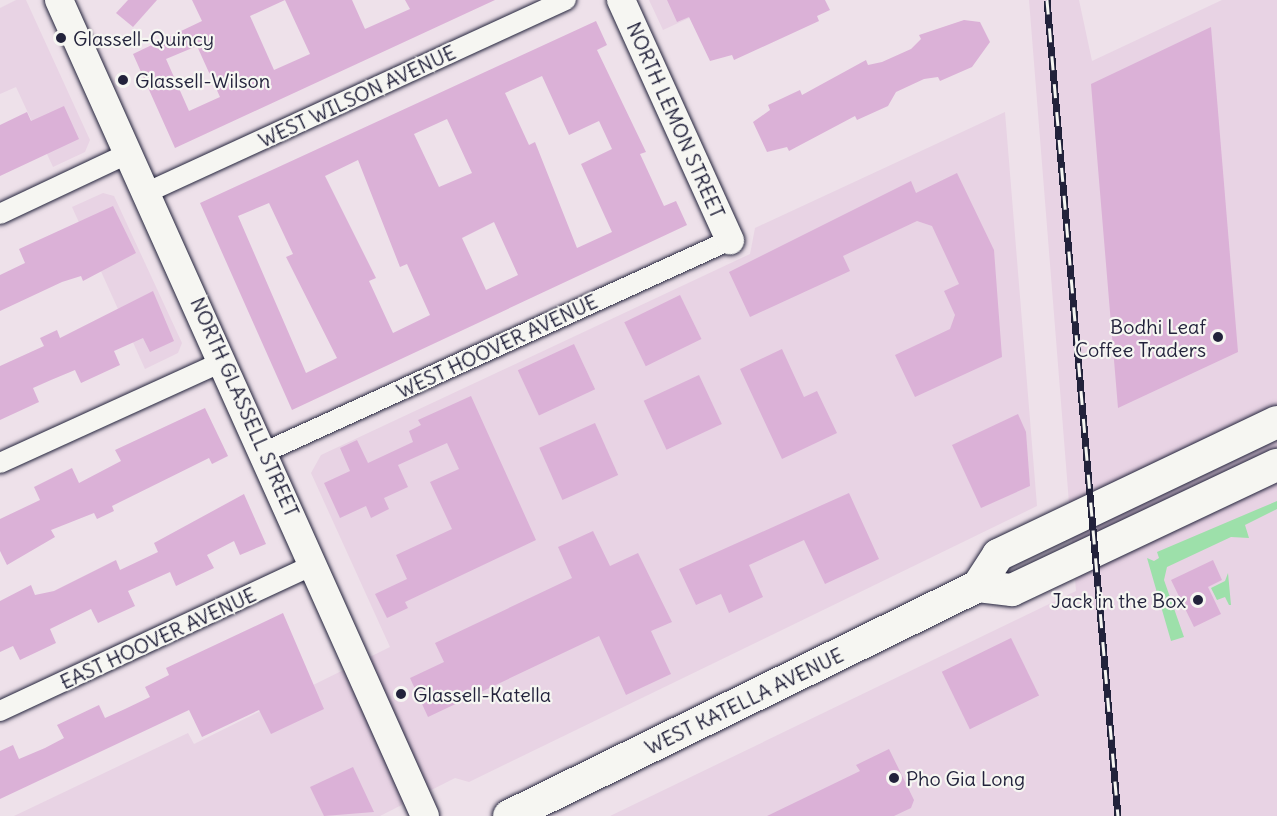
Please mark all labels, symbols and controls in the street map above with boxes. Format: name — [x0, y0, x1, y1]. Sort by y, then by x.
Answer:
street label: NORTH LEMON STREET — [622, 18, 730, 222]
place label: Glassell-Quincy — [73, 26, 214, 50]
marker: Glassell-Quincy — [54, 31, 68, 45]
street label: WEST WILSON AVENUE — [255, 40, 459, 152]
place label: Glassell-Wilson — [135, 68, 270, 92]
marker: Glassell-Wilson — [116, 73, 130, 87]
street label: WEST HOOVER AVENUE — [393, 289, 601, 403]
street label: NORTH GLASSELL STREET — [186, 293, 304, 521]
place label: Bodhi Leaf Coffee Traders — [1075, 314, 1206, 361]
marker: Bodhi Leaf Coffee Traders — [1211, 330, 1225, 344]
street label: EAST HOOVER AVENUE — [56, 582, 260, 694]
place label: Jack in the Box — [1051, 588, 1186, 612]
marker: Jack in the Box — [1191, 593, 1205, 607]
street label: WEST KATELLA AVENUE — [641, 642, 847, 760]
place label: Glassell-Katella — [413, 682, 551, 706]
marker: Glassell-Katella — [394, 687, 408, 701]
place label: Pho Gia Long — [906, 766, 1025, 790]
marker: Pho Gia Long — [887, 771, 901, 785]

